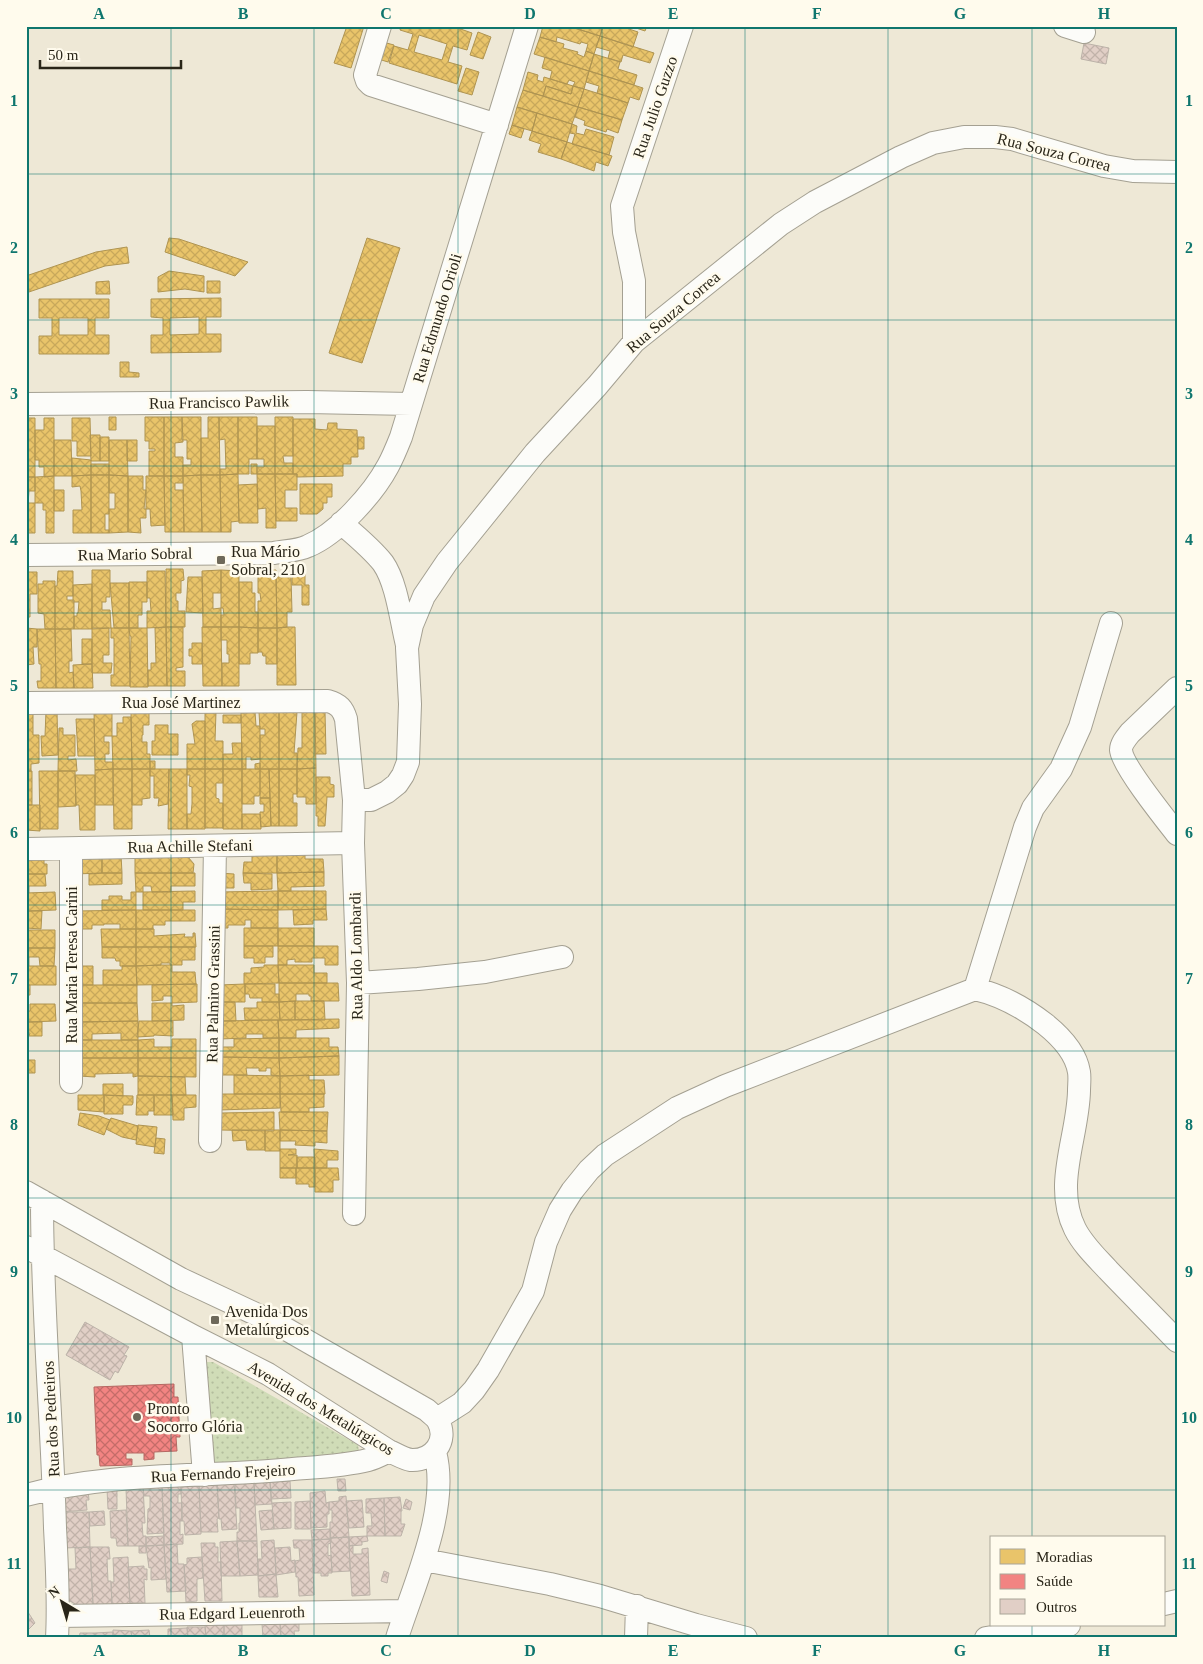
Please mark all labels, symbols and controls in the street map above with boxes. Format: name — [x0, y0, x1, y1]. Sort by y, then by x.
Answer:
text: A — [93, 5, 105, 22]
text: B — [238, 5, 249, 22]
text: C — [380, 5, 392, 22]
text: D — [524, 5, 536, 22]
text: E — [668, 5, 678, 22]
text: F — [812, 5, 822, 22]
text: G — [954, 5, 967, 22]
text: H — [1098, 5, 1111, 22]
scale bar — [40, 38, 181, 70]
text: 50 m — [48, 47, 79, 63]
street label: Rua Julio Guzzo — [630, 54, 680, 160]
text: 1 — [10, 92, 18, 109]
text: 1 — [1185, 92, 1193, 109]
street label: Rua Souza Correa — [995, 130, 1113, 174]
text: 2 — [10, 239, 18, 256]
text: 2 — [1185, 239, 1193, 256]
street label: Rua Edmundo Orioli — [409, 251, 465, 385]
street label: Rua Souza Correa — [623, 268, 723, 356]
text: 3 — [10, 385, 18, 402]
text: 3 — [1185, 385, 1193, 402]
street label: Rua Francisco Pawlik — [149, 392, 289, 412]
text: 4 — [10, 531, 18, 548]
text: 4 — [1185, 531, 1193, 548]
place label: Rua Mário Sobral, 210 — [231, 543, 305, 578]
street label: Rua Mario Sobral — [78, 544, 193, 563]
marker: Rua Mário Sobral, 210 — [215, 554, 227, 566]
text: 5 — [10, 677, 18, 694]
text: 5 — [1185, 677, 1193, 694]
street label: Rua José Martinez — [121, 694, 241, 711]
text: 6 — [10, 824, 18, 841]
text: 6 — [1185, 824, 1193, 841]
street label: Rua Achille Stefani — [127, 836, 253, 856]
street label: Rua Maria Teresa Carini — [63, 886, 80, 1044]
street label: Rua Aldo Lombardi — [346, 891, 366, 1020]
street label: Rua Palmiro Grassini — [203, 924, 223, 1063]
text: 7 — [10, 970, 18, 987]
text: 7 — [1185, 970, 1193, 987]
text: 8 — [10, 1116, 18, 1133]
text: 8 — [1185, 1116, 1193, 1133]
text: 9 — [10, 1263, 18, 1280]
text: 9 — [1185, 1263, 1193, 1280]
place label: Avenida Dos Metalúrgicos — [225, 1303, 309, 1339]
marker: Avenida Dos Metalúrgicos — [209, 1314, 221, 1326]
street label: Avenida dos Metalúrgicos — [244, 1358, 397, 1459]
street label: Rua dos Pedreiros — [39, 1360, 63, 1478]
place label: Pronto Socorro Glória — [147, 1400, 243, 1435]
text: 10 — [6, 1409, 22, 1426]
text: 10 — [1181, 1409, 1197, 1426]
marker: Pronto Socorro Glória — [131, 1411, 143, 1423]
street label: Rua Fernando Frejeiro — [150, 1461, 296, 1486]
legend — [990, 1536, 1166, 1626]
text: Moradias — [1036, 1549, 1093, 1565]
text: 11 — [6, 1555, 22, 1572]
text: 11 — [1181, 1555, 1197, 1572]
text: Saúde — [1036, 1573, 1073, 1589]
north arrow — [38, 1576, 88, 1626]
text: N — [46, 1583, 63, 1601]
text: Outros — [1036, 1599, 1077, 1615]
street label: Rua Edgard Leuenroth — [159, 1603, 305, 1624]
text: A — [93, 1642, 105, 1659]
text: B — [238, 1642, 249, 1659]
text: C — [380, 1642, 392, 1659]
text: D — [524, 1642, 536, 1659]
text: E — [668, 1642, 678, 1659]
text: F — [812, 1642, 822, 1659]
text: G — [954, 1642, 967, 1659]
text: H — [1098, 1642, 1111, 1659]

